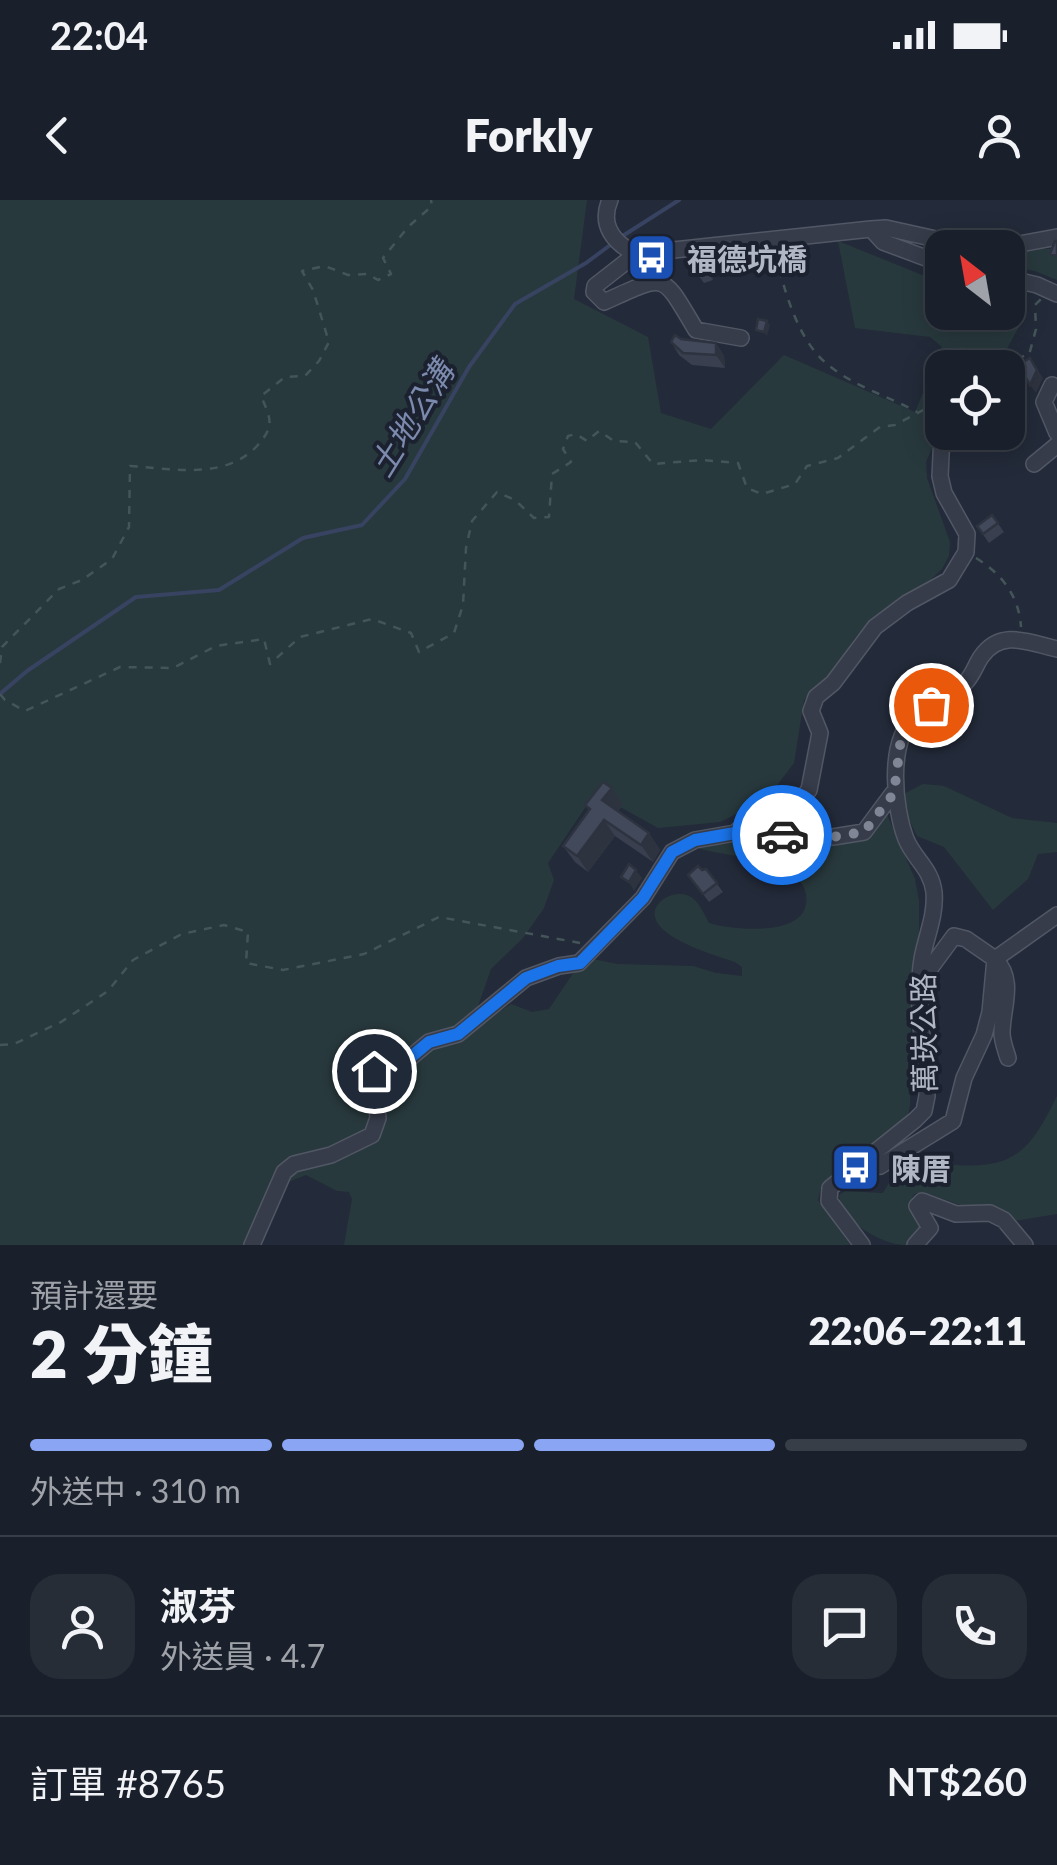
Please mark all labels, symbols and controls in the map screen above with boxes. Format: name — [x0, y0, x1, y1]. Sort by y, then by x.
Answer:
text: 22:04 — [50, 12, 148, 58]
icon: back — [30, 108, 85, 163]
text: Forkly — [465, 108, 592, 162]
icon: person — [972, 108, 1027, 163]
north arrow — [925, 230, 1025, 330]
map controls — [925, 230, 1025, 450]
bus stop icon: 福德坑橋 — [626, 232, 678, 284]
place label: 福德坑橋 — [687, 240, 807, 276]
water label: 土地公溝 — [361, 350, 464, 483]
button: locate — [925, 350, 1025, 450]
pin — [889, 663, 974, 748]
icon: bag — [904, 678, 959, 733]
courier — [732, 785, 832, 885]
icon: car — [755, 808, 810, 863]
street label: 萬崁公路 — [904, 973, 942, 1093]
pin — [332, 1029, 417, 1114]
icon: home — [347, 1044, 402, 1099]
bus stop icon: 陳厝 — [830, 1142, 882, 1194]
place label: 陳厝 — [891, 1150, 951, 1186]
text: 預計還要 — [30, 1275, 158, 1314]
text: 22:06–22:11 — [808, 1307, 1027, 1353]
text: 2 分鐘 — [30, 1314, 213, 1392]
text: 外送中 · 310 m — [30, 1471, 241, 1510]
button: person — [30, 1574, 135, 1679]
button: chat — [792, 1574, 897, 1679]
button: phone — [922, 1574, 1027, 1679]
text: 淑芬 — [160, 1582, 236, 1628]
text: 外送員 · 4.7 — [160, 1636, 325, 1675]
text: NT$260 — [887, 1758, 1027, 1804]
text: 訂單 #8765 — [30, 1760, 226, 1806]

